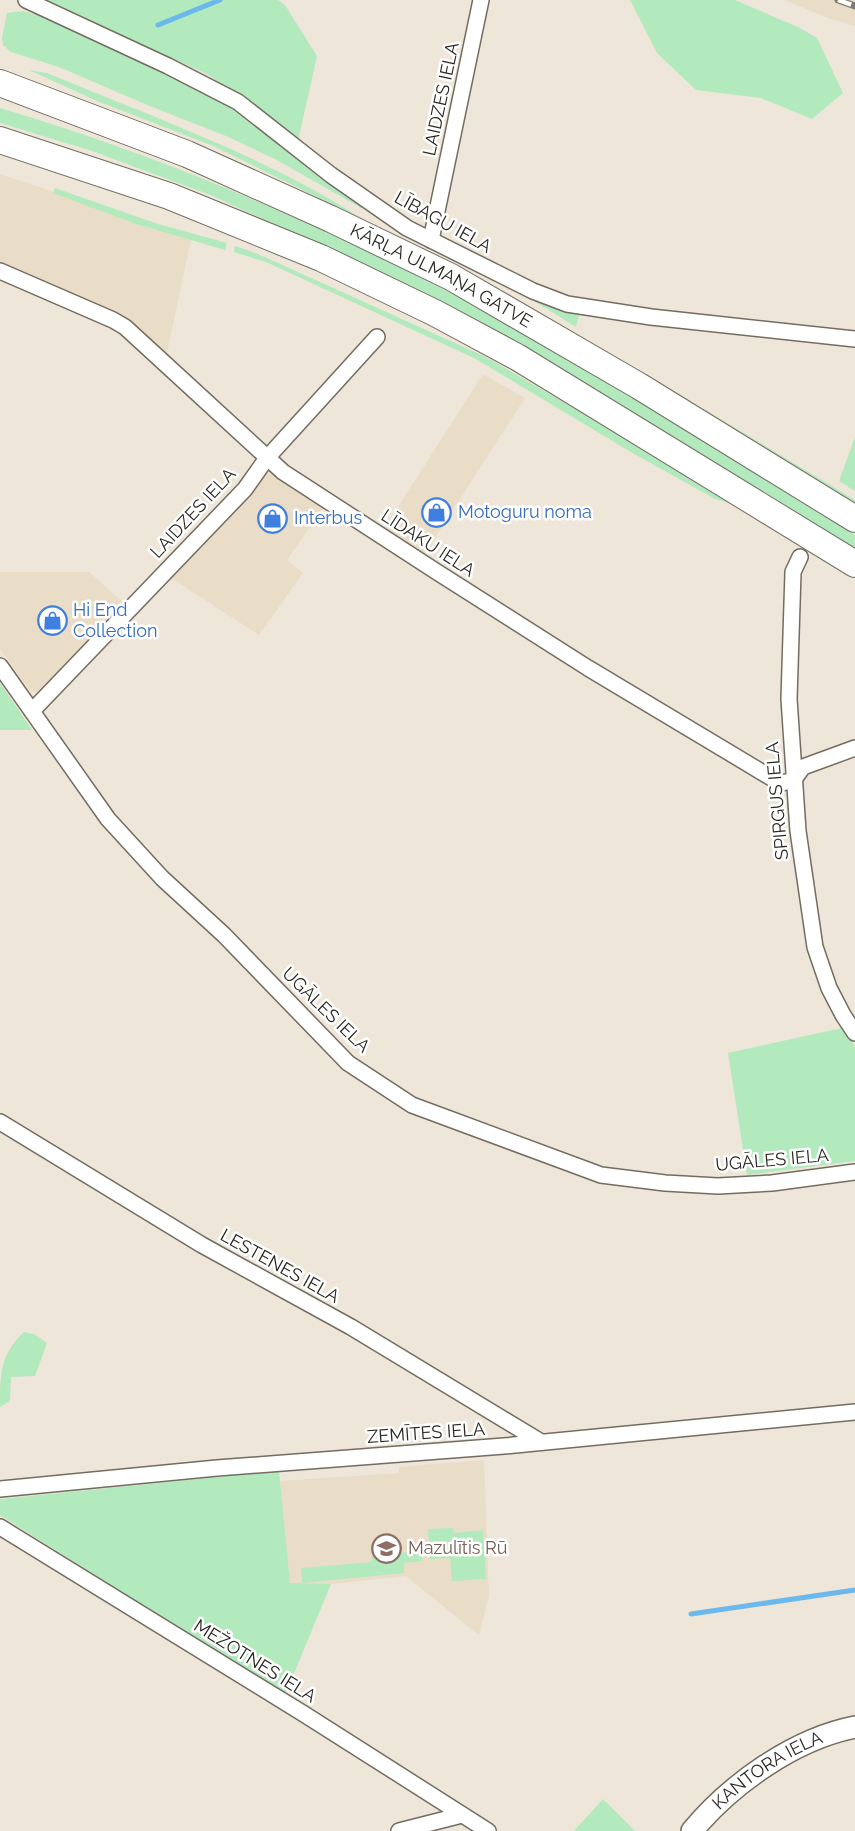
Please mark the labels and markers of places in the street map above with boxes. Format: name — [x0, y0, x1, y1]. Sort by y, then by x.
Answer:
shop icon: Motoguru noma — [421, 496, 453, 528]
place label: Motoguru noma — [458, 501, 592, 522]
shop icon: Interbus — [257, 502, 289, 534]
place label: Interbus — [294, 507, 362, 528]
place label: Hi End Collection — [73, 599, 157, 641]
shop icon: Hi End Collection — [36, 604, 68, 636]
school or university icon: Mazulītis Rū — [371, 1532, 403, 1564]
place label: Mazulītis Rū — [408, 1537, 507, 1558]

